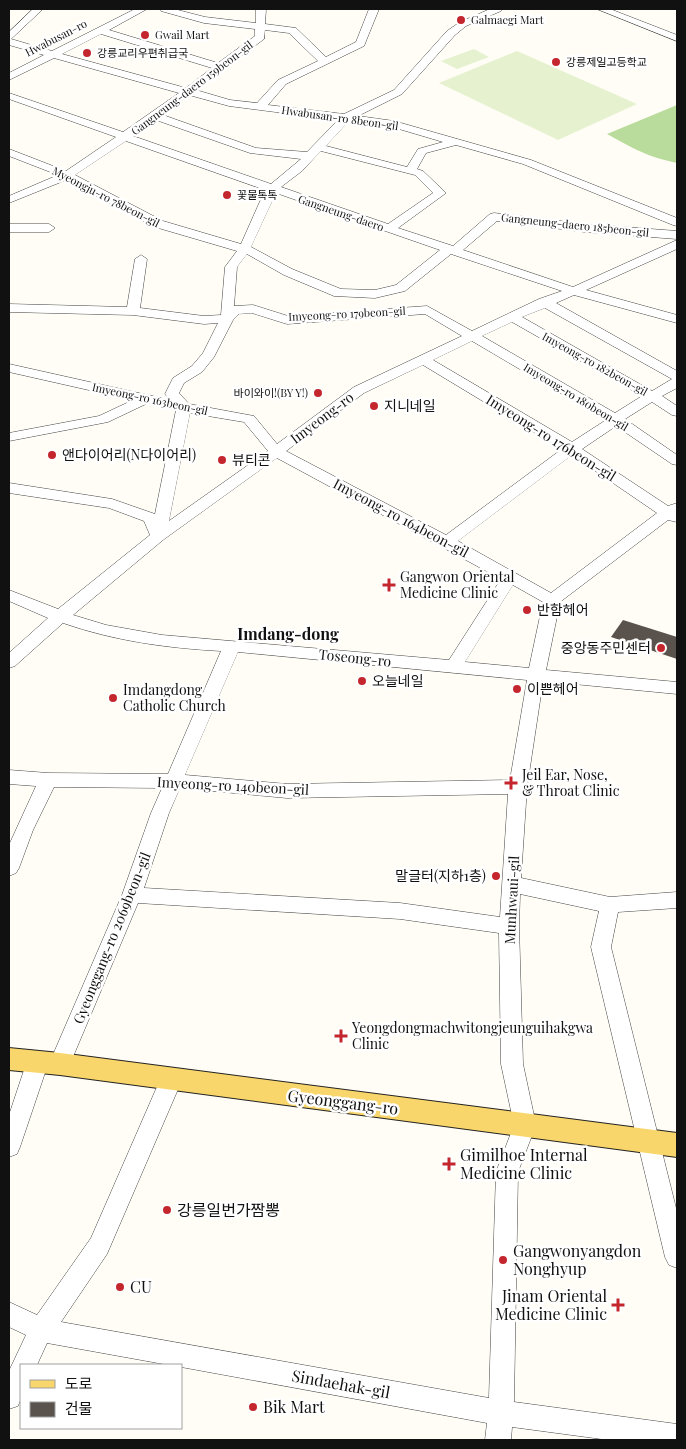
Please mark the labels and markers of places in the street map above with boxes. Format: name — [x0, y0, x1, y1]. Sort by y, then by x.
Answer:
place label: Galmaegi Mart — [471, 12, 544, 27]
marker: Galmaegi Mart — [455, 14, 467, 26]
place label: Gwail Mart — [155, 27, 210, 42]
marker: Gwail Mart — [139, 29, 151, 41]
place label: 강릉교리우편취급국 — [97, 45, 188, 60]
marker: 강릉교리우편취급국 — [81, 47, 93, 59]
place label: 강릉제일고등학교 — [566, 54, 647, 69]
marker: 강릉제일고등학교 — [550, 56, 562, 68]
place label: 꽃물톡톡 — [237, 187, 277, 202]
marker: 꽃물톡톡 — [221, 189, 233, 201]
place label: 바이와이!(BY Y!) — [234, 385, 308, 400]
marker: 바이와이!(BY Y!) — [312, 387, 324, 399]
place label: 지니네일 — [384, 396, 436, 415]
marker: 지니네일 — [368, 400, 380, 412]
place label: 앤다이어리(N다이어리) — [62, 445, 196, 464]
marker: 앤다이어리(N다이어리) — [46, 449, 58, 461]
place label: 뷰티콘 — [232, 450, 271, 469]
marker: 뷰티콘 — [216, 454, 228, 466]
place label: Gangwon Oriental Medicine Clinic — [400, 567, 514, 602]
marker: Gangwon Oriental Medicine Clinic — [382, 578, 396, 592]
place label: 반함헤어 — [537, 600, 589, 619]
marker: 반함헤어 — [521, 604, 533, 616]
place label: 중앙동주민센터 — [561, 638, 651, 657]
marker: 중앙동주민센터 — [655, 642, 667, 654]
place label: 오늘네일 — [372, 671, 424, 690]
marker: 오늘네일 — [356, 675, 368, 687]
place label: 이쁜헤어 — [527, 679, 579, 698]
place label: Imdangdong Catholic Church — [123, 680, 226, 715]
marker: 이쁜헤어 — [511, 683, 523, 695]
marker: Imdangdong Catholic Church — [107, 692, 119, 704]
place label: Jeil Ear, Nose, & Throat Clinic — [521, 765, 620, 800]
marker: Jeil Ear, Nose, & Throat Clinic — [504, 776, 518, 790]
place label: 말글터(지하1층) — [395, 866, 486, 885]
marker: 말글터(지하1층) — [490, 870, 502, 882]
place label: Yeongdongmachwitongjeunguihakgwa Clinic — [351, 1018, 593, 1053]
marker: Yeongdongmachwitongjeunguihakgwa Clinic — [334, 1029, 348, 1043]
place label: Gimilhoe Internal Medicine Clinic — [460, 1144, 588, 1183]
marker: Gimilhoe Internal Medicine Clinic — [442, 1157, 456, 1171]
place label: 강릉일번가짬뽕 — [177, 1199, 280, 1220]
marker: 강릉일번가짬뽕 — [161, 1204, 173, 1216]
place label: Gangwonyangdon Nonghyup — [513, 1240, 642, 1279]
marker: Gangwonyangdon Nonghyup — [497, 1254, 509, 1266]
place label: CU — [130, 1276, 152, 1297]
marker: CU — [114, 1281, 126, 1293]
place label: Jinam Oriental Medicine Clinic — [495, 1285, 607, 1324]
marker: Jinam Oriental Medicine Clinic — [611, 1298, 625, 1312]
place label: Bik Mart — [263, 1396, 325, 1417]
marker: Bik Mart — [247, 1401, 259, 1413]

